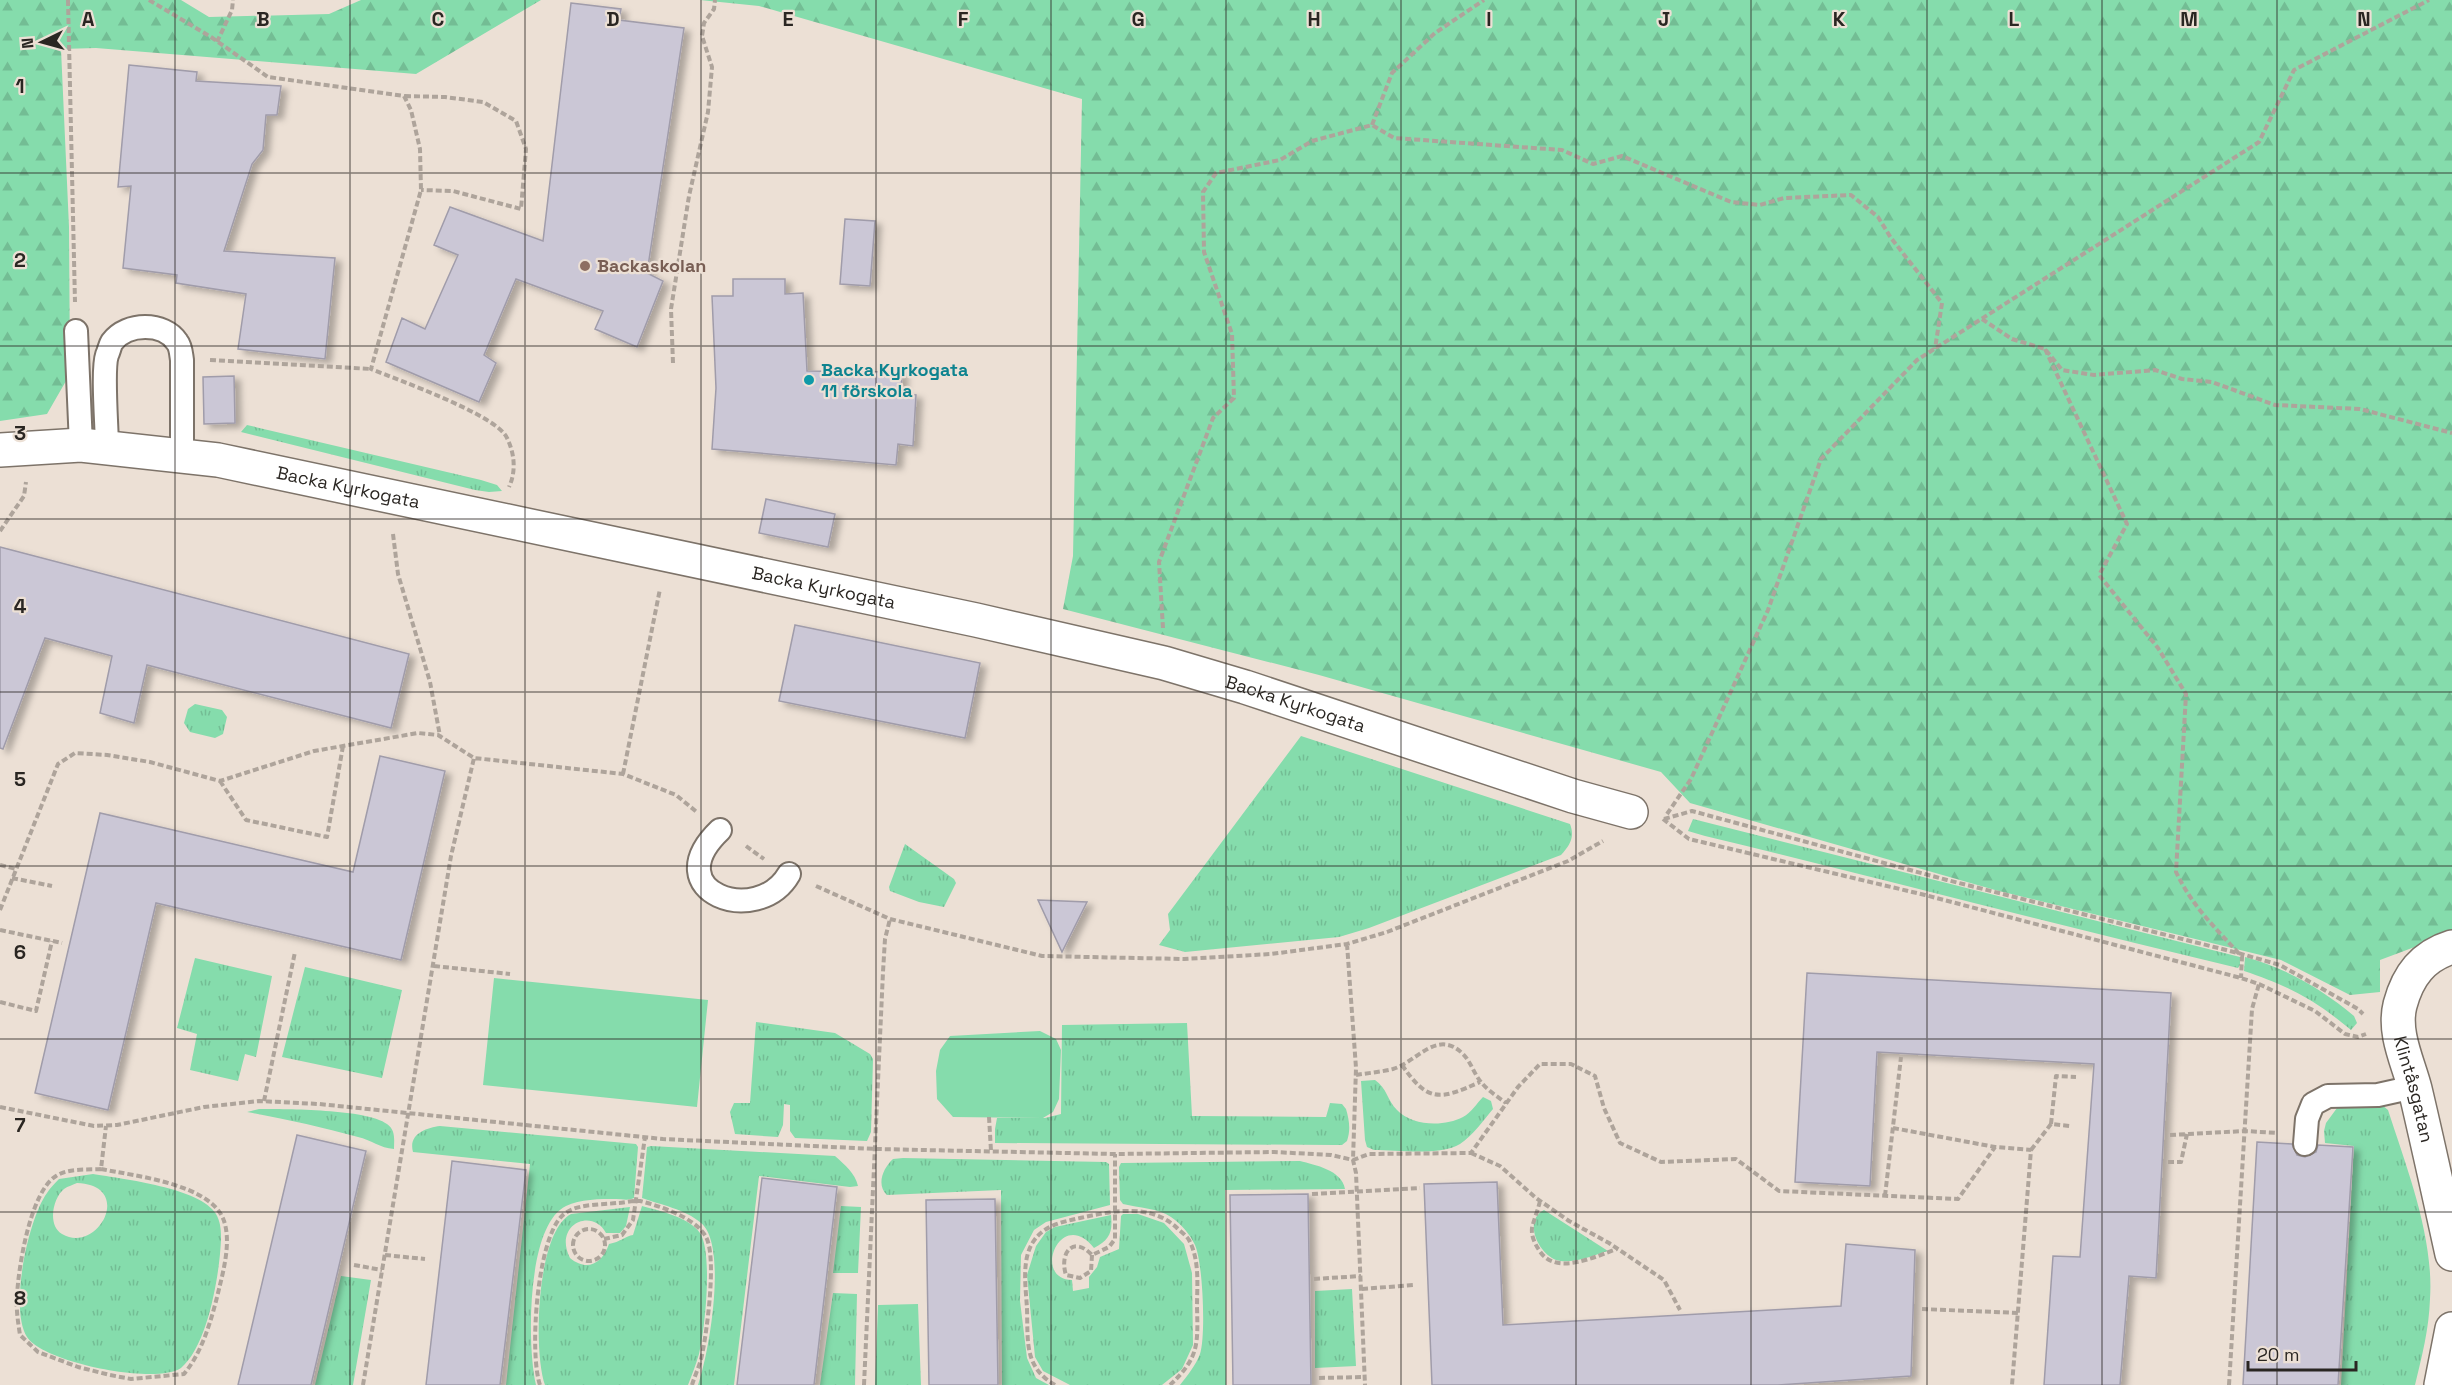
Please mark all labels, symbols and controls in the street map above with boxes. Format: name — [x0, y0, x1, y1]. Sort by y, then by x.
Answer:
text: A — [82, 6, 95, 32]
text: B — [256, 6, 270, 32]
text: C — [432, 6, 445, 32]
text: D — [606, 6, 620, 32]
text: E — [782, 6, 794, 32]
text: F — [958, 6, 969, 32]
text: G — [1131, 6, 1145, 32]
text: H — [1307, 6, 1321, 32]
text: I — [1486, 6, 1492, 32]
text: J — [1658, 6, 1670, 32]
text: K — [1833, 6, 1846, 32]
text: L — [2009, 6, 2020, 32]
text: M — [2180, 6, 2198, 32]
text: N — [2357, 6, 2371, 32]
north arrow — [12, 12, 72, 72]
text: N — [17, 37, 38, 50]
text: 1 — [15, 73, 25, 99]
text: 2 — [14, 247, 26, 273]
place label: Backaskolan — [597, 254, 706, 277]
marker: Backaskolan — [578, 259, 592, 273]
place label: Backa Kyrkogata 11 förskola — [821, 358, 969, 402]
marker: Backa Kyrkogata 11 förskola — [802, 373, 816, 387]
text: 3 — [14, 420, 26, 446]
street label: Backa Kyrkogata — [274, 461, 422, 513]
street label: Backa Kyrkogata — [750, 561, 898, 614]
text: 4 — [14, 593, 27, 619]
street label: Backa Kyrkogata — [1223, 670, 1368, 737]
text: 5 — [14, 766, 26, 792]
text: 6 — [14, 939, 26, 965]
street label: Klintåsgatan — [2389, 1033, 2439, 1145]
text: 7 — [14, 1112, 26, 1138]
text: 8 — [14, 1285, 26, 1311]
scale bar — [2248, 1334, 2356, 1372]
text: 20 m — [2257, 1343, 2300, 1366]

